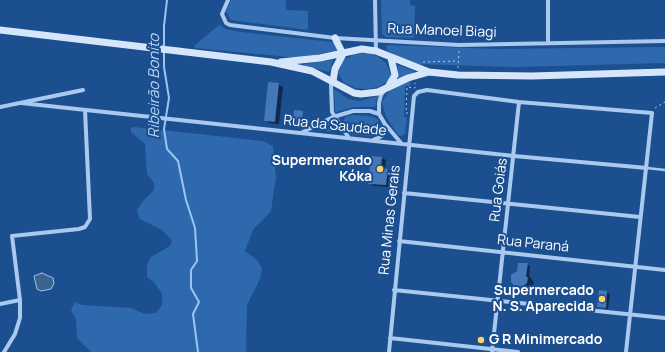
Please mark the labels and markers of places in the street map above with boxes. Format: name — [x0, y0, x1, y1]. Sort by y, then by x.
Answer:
place label: Supermercado Kóka — [272, 153, 372, 186]
marker: Supermercado Kóka — [375, 164, 385, 174]
place label: Supermercado N. S. Aparecida — [493, 283, 594, 316]
marker: Supermercado N. S. Aparecida — [597, 294, 607, 304]
place label: G R Minimercado — [489, 332, 602, 348]
marker: G R Minimercado — [476, 335, 486, 345]

